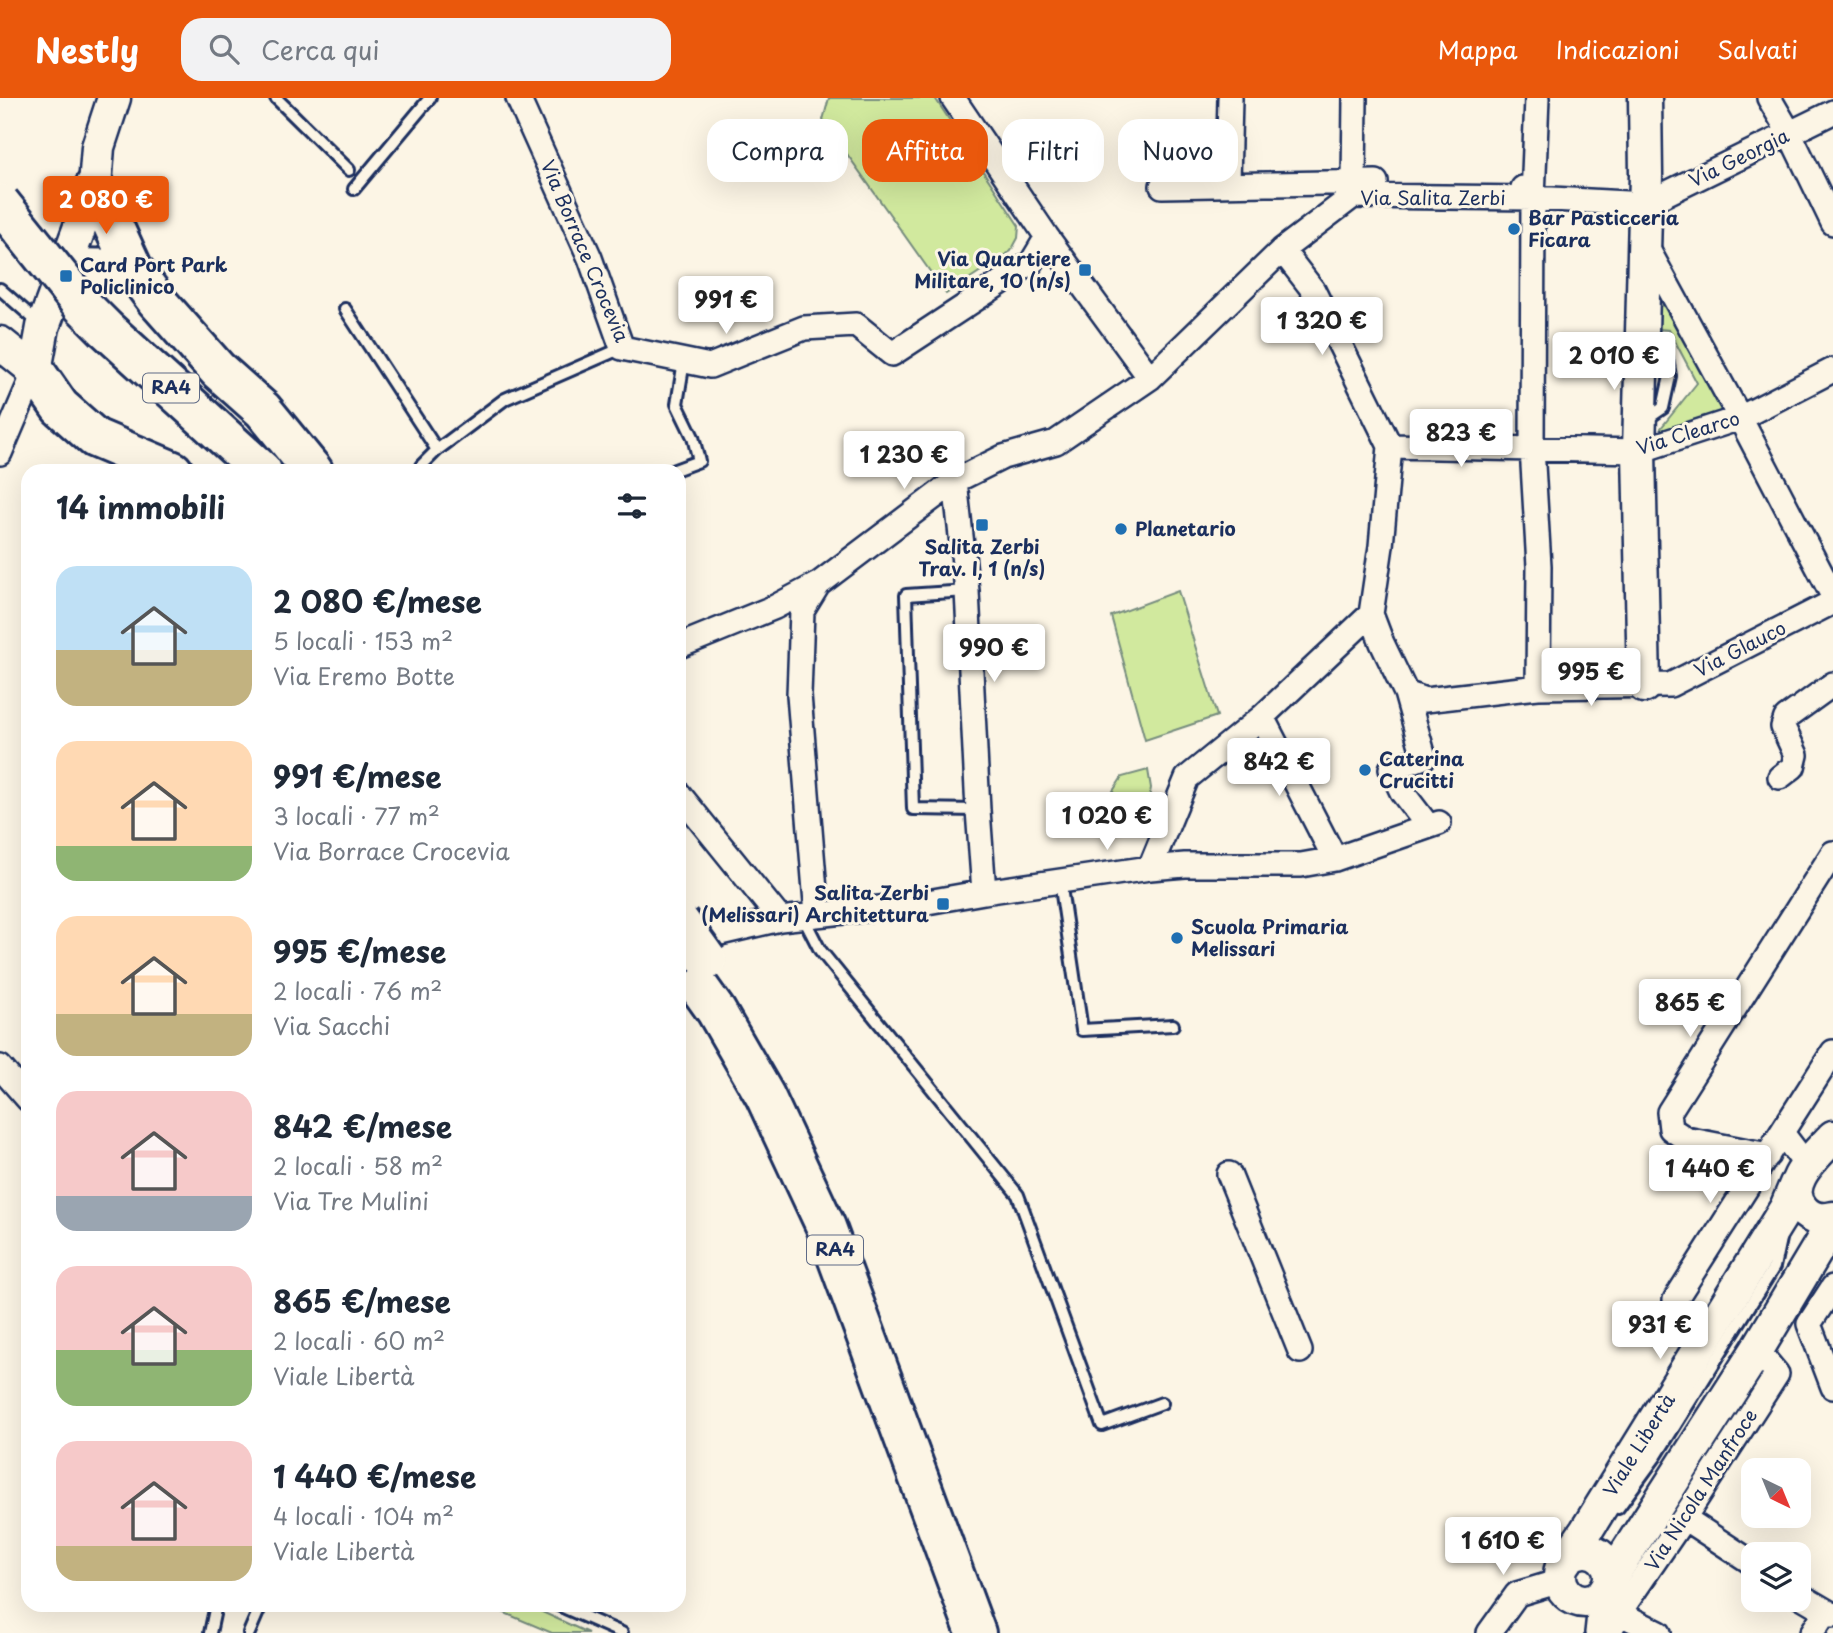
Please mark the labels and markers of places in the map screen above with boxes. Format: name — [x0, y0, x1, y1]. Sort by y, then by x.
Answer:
pin: 2 080 € — [41, 176, 171, 236]
place label: Bar Pasticceria Ficara — [1528, 203, 1679, 253]
marker: Bar Pasticceria Ficara — [1506, 221, 1522, 237]
place label: Via Quartiere Militare, 10 (n/s) — [914, 244, 1071, 294]
place label: Card Port Park Policlinico — [80, 250, 228, 300]
marker: Via Quartiere Militare, 10 (n/s) — [1077, 262, 1093, 278]
marker: Card Port Park Policlinico — [58, 268, 74, 284]
pin: 991 € — [677, 276, 775, 336]
pin: 1 320 € — [1257, 298, 1387, 357]
pin: 2 010 € — [1549, 332, 1679, 392]
pin: 823 € — [1412, 410, 1510, 469]
pin: 1 230 € — [839, 432, 969, 491]
place label: Planetario — [1135, 514, 1236, 542]
marker: Salita Zerbi Trav. I, 1 (n/s) — [974, 517, 990, 533]
marker: Planetario — [1113, 521, 1129, 537]
place label: Salita Zerbi Trav. I, 1 (n/s) — [919, 532, 1045, 582]
pin: 990 € — [945, 624, 1043, 684]
pin: 995 € — [1542, 648, 1640, 708]
pin: 842 € — [1230, 738, 1328, 798]
place label: Caterina Crucitti — [1379, 744, 1464, 794]
marker: Caterina Crucitti — [1357, 762, 1373, 778]
pin: 1 020 € — [1042, 792, 1172, 852]
place label: Salita Zerbi (Melissari) Architettura — [701, 878, 929, 928]
marker: Salita Zerbi (Melissari) Architettura — [935, 896, 951, 912]
place label: Scuola Primaria Melissari — [1191, 912, 1349, 962]
marker: Scuola Primaria Melissari — [1169, 930, 1185, 946]
pin: 865 € — [1641, 979, 1739, 1039]
pin: 1 440 € — [1645, 1146, 1775, 1205]
pin: 931 € — [1611, 1302, 1709, 1361]
pin: 1 610 € — [1438, 1518, 1568, 1577]

